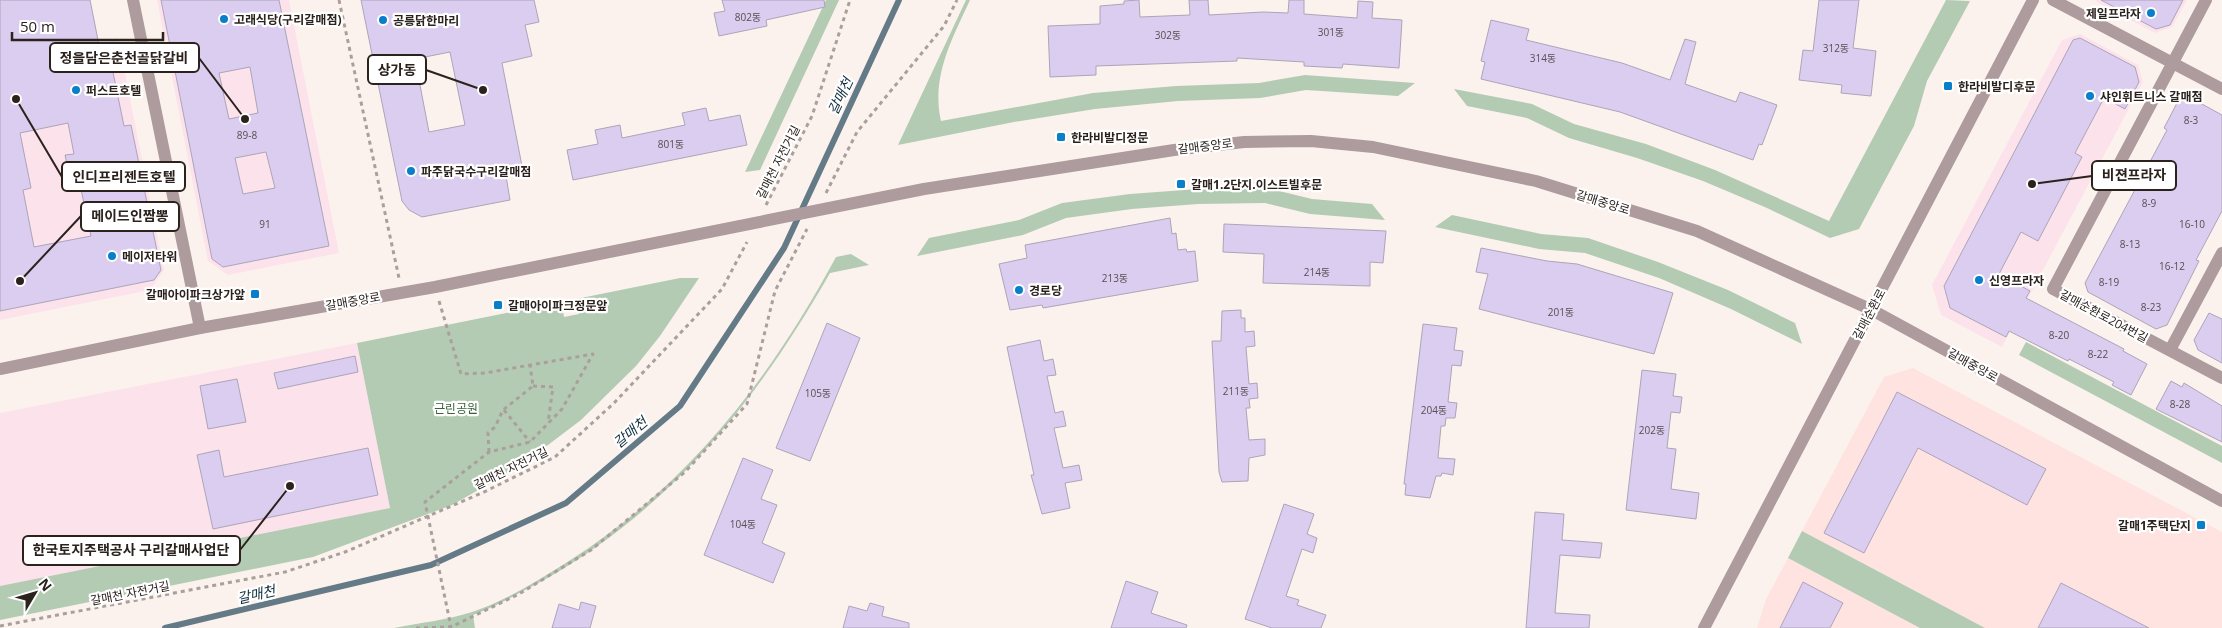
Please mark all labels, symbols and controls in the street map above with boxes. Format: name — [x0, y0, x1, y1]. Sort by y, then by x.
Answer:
place label: 제일프라자 — [2086, 5, 2141, 22]
marker: 제일프라자 — [2145, 7, 2157, 19]
scale bar — [12, 10, 164, 42]
house number: 802동 — [735, 10, 761, 24]
place label: 고래식당(구리갈매점) — [234, 11, 342, 28]
place label: 공릉닭한마리 — [393, 12, 459, 29]
marker: 고래식당(구리갈매점) — [218, 13, 230, 25]
marker: 공릉닭한마리 — [377, 14, 389, 26]
text: 50 m — [20, 16, 55, 36]
house number: 301동 — [1318, 25, 1344, 39]
house number: 302동 — [1155, 28, 1181, 42]
house number: 312동 — [1823, 41, 1849, 55]
callout: 정을담은춘천골닭갈비 — [50, 43, 199, 72]
text: 정을담은춘천골닭갈비 — [60, 48, 188, 67]
house number: 314동 — [1530, 51, 1556, 65]
callout: 상가동 — [368, 55, 426, 84]
text: 상가동 — [378, 60, 416, 79]
water label: 갈매천 — [823, 73, 857, 118]
place label: 한라비발디후문 — [1958, 78, 2035, 95]
marker: 한라비발디후문 — [1942, 80, 1954, 92]
place label: 퍼스트호텔 — [86, 82, 141, 99]
marker: 퍼스트호텔 — [70, 84, 82, 96]
place label: 샤인휘트니스 갈매점 — [2100, 88, 2202, 105]
marker: 샤인휘트니스 갈매점 — [2084, 90, 2096, 102]
house number: 8-3 — [2184, 113, 2199, 127]
street label: 갈매천 자전거길 — [752, 122, 804, 202]
house number: 89-8 — [237, 128, 257, 142]
place label: 한라비발디정문 — [1071, 129, 1148, 146]
marker: 한라비발디정문 — [1055, 131, 1067, 143]
street label: 갈매중앙로 — [1177, 134, 1233, 158]
house number: 801동 — [658, 137, 684, 151]
callout: 비젼프라자 — [2092, 161, 2176, 190]
callout: 인디프리젠트호텔 — [62, 162, 185, 191]
place label: 파주닭국수구리갈매점 — [421, 163, 531, 180]
marker: 파주닭국수구리갈매점 — [405, 165, 417, 177]
text: 비젼프라자 — [2102, 165, 2166, 184]
text: 인디프리젠트호텔 — [72, 167, 176, 186]
place label: 갈매1.2단지.이스트빌후문 — [1191, 176, 1322, 193]
marker: 갈매1.2단지.이스트빌후문 — [1175, 178, 1187, 190]
street label: 갈매중앙로 — [1574, 186, 1632, 218]
house number: 8-9 — [2142, 196, 2157, 210]
callout: 메이드인짬뽕 — [81, 202, 179, 231]
text: 메이드인짬뽕 — [91, 206, 169, 225]
house number: 91 — [259, 217, 271, 231]
house number: 16-10 — [2179, 217, 2205, 231]
house number: 8-13 — [2120, 237, 2140, 251]
place label: 메이저타워 — [122, 248, 177, 265]
marker: 메이저타워 — [106, 250, 118, 262]
house number: 16-12 — [2159, 259, 2185, 273]
house number: 214동 — [1304, 265, 1330, 279]
house number: 213동 — [1102, 271, 1128, 285]
place label: 신영프라자 — [1989, 272, 2044, 289]
marker: 신영프라자 — [1973, 274, 1985, 286]
house number: 8-19 — [2099, 275, 2119, 289]
place label: 경로당 — [1029, 282, 1062, 299]
marker: 경로당 — [1013, 284, 1025, 296]
place label: 갈매아이파크상가앞 — [146, 286, 245, 303]
street label: 갈매순환로 — [1849, 286, 1889, 342]
street label: 갈매순환로204번길 — [2057, 286, 2151, 346]
marker: 갈매아이파크상가앞 — [249, 288, 261, 300]
street label: 갈매중앙로 — [324, 288, 382, 314]
place label: 갈매아이파크정문앞 — [508, 297, 607, 314]
marker: 갈매아이파크정문앞 — [492, 299, 504, 311]
house number: 8-23 — [2141, 300, 2161, 314]
house number: 201동 — [1548, 305, 1574, 319]
house number: 8-20 — [2049, 328, 2069, 342]
street label: 갈매중앙로 — [1945, 344, 2001, 386]
house number: 8-22 — [2088, 347, 2108, 361]
house number: 211동 — [1223, 384, 1249, 398]
house number: 105동 — [805, 386, 831, 400]
house number: 8-28 — [2170, 397, 2190, 411]
park label: 근린공원 — [434, 400, 478, 417]
house number: 204동 — [1421, 403, 1447, 417]
water label: 갈매천 — [609, 412, 652, 452]
house number: 202동 — [1639, 423, 1665, 437]
street label: 갈매천 자전거길 — [471, 443, 551, 493]
house number: 104동 — [730, 517, 756, 531]
place label: 갈매1주택단지 — [2118, 517, 2191, 534]
marker: 갈매1주택단지 — [2195, 519, 2207, 531]
callout: 한국토지주택공사 구리갈매사업단 — [23, 536, 240, 565]
text: 한국토지주택공사 구리갈매사업단 — [33, 540, 230, 559]
north arrow — [10, 568, 60, 618]
text: N — [35, 574, 57, 595]
street label: 갈매천 자전거길 — [89, 577, 171, 609]
water label: 갈매천 — [235, 580, 278, 608]

